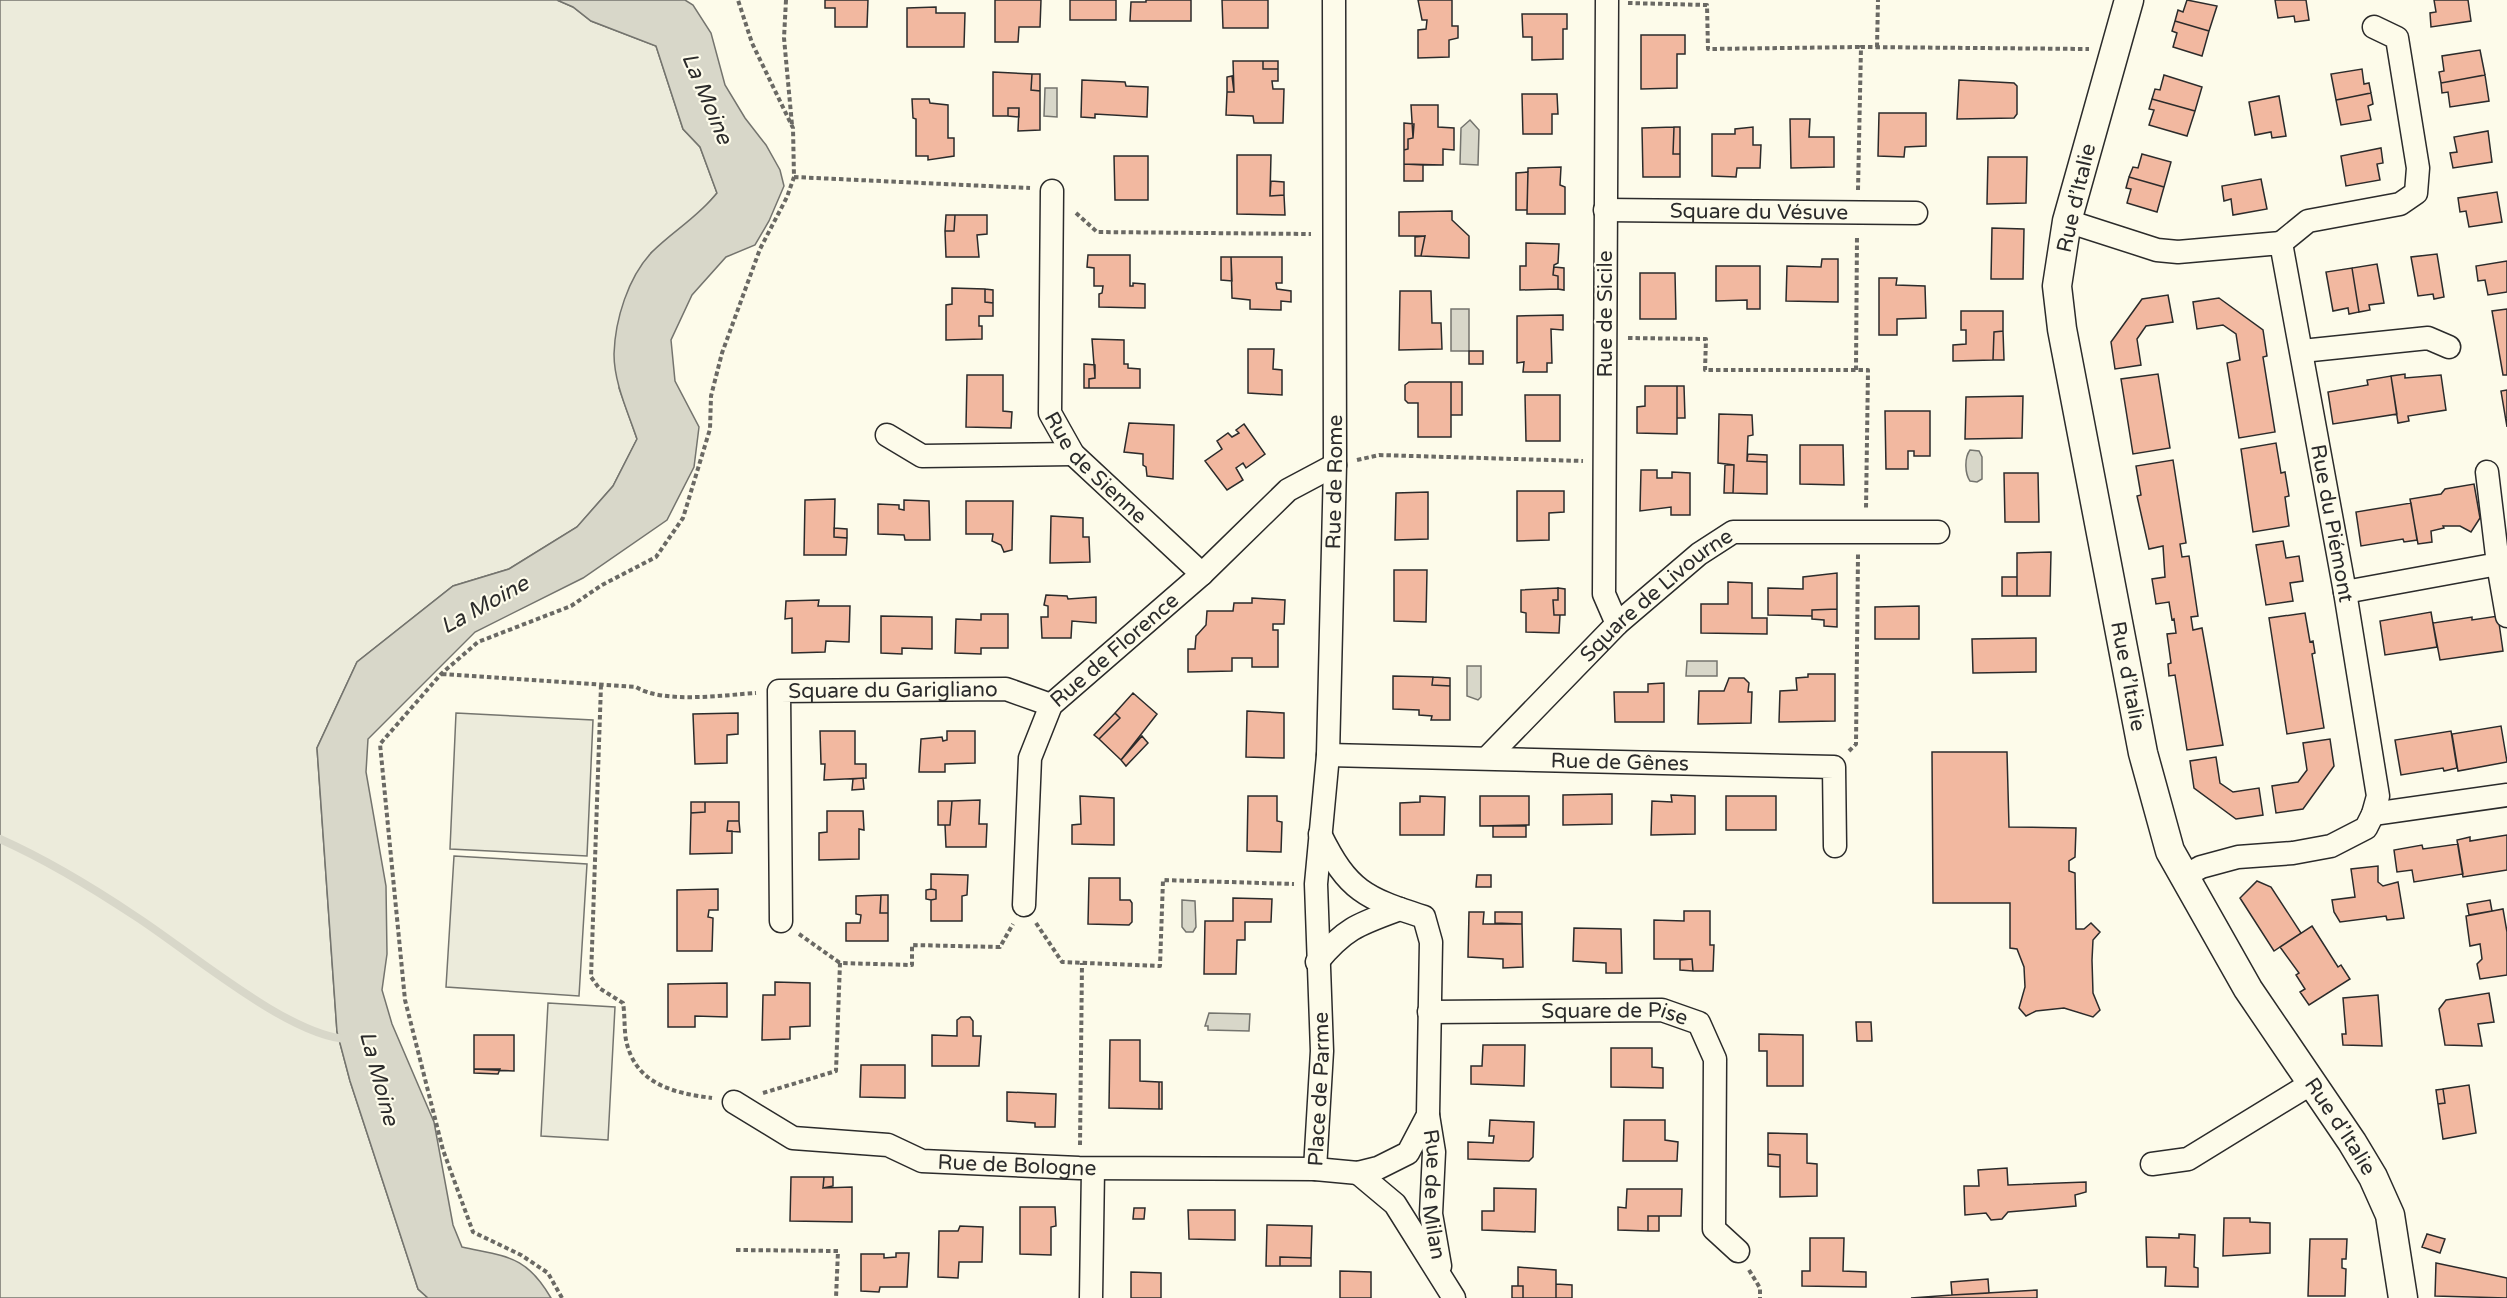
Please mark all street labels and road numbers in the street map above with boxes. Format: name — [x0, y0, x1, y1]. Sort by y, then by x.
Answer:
street label: Rue d’Italie — [2052, 141, 2101, 255]
street label: Square du Vésuve — [1670, 199, 1848, 225]
street label: Rue de Sicile — [1593, 250, 1618, 378]
street label: Rue de Sienne — [1039, 408, 1152, 529]
street label: Rue de Rome — [1321, 414, 1348, 550]
street label: Rue du Piémont — [2305, 442, 2358, 604]
street label: Square de Livourne — [1575, 524, 1738, 667]
street label: Rue de Florence — [1045, 588, 1184, 713]
street label: Rue d’Italie — [2105, 619, 2151, 733]
street label: Square du Garigliano — [788, 677, 998, 704]
street label: Rue de Gênes — [1550, 748, 1689, 777]
street label: Square de Pise — [1541, 998, 1691, 1031]
street label: Place de Parme — [1303, 1011, 1335, 1167]
street label: Rue d’Italie — [2299, 1073, 2381, 1180]
street label: Rue de Milan — [1417, 1127, 1451, 1261]
street label: Rue de Bologne — [937, 1150, 1097, 1181]

